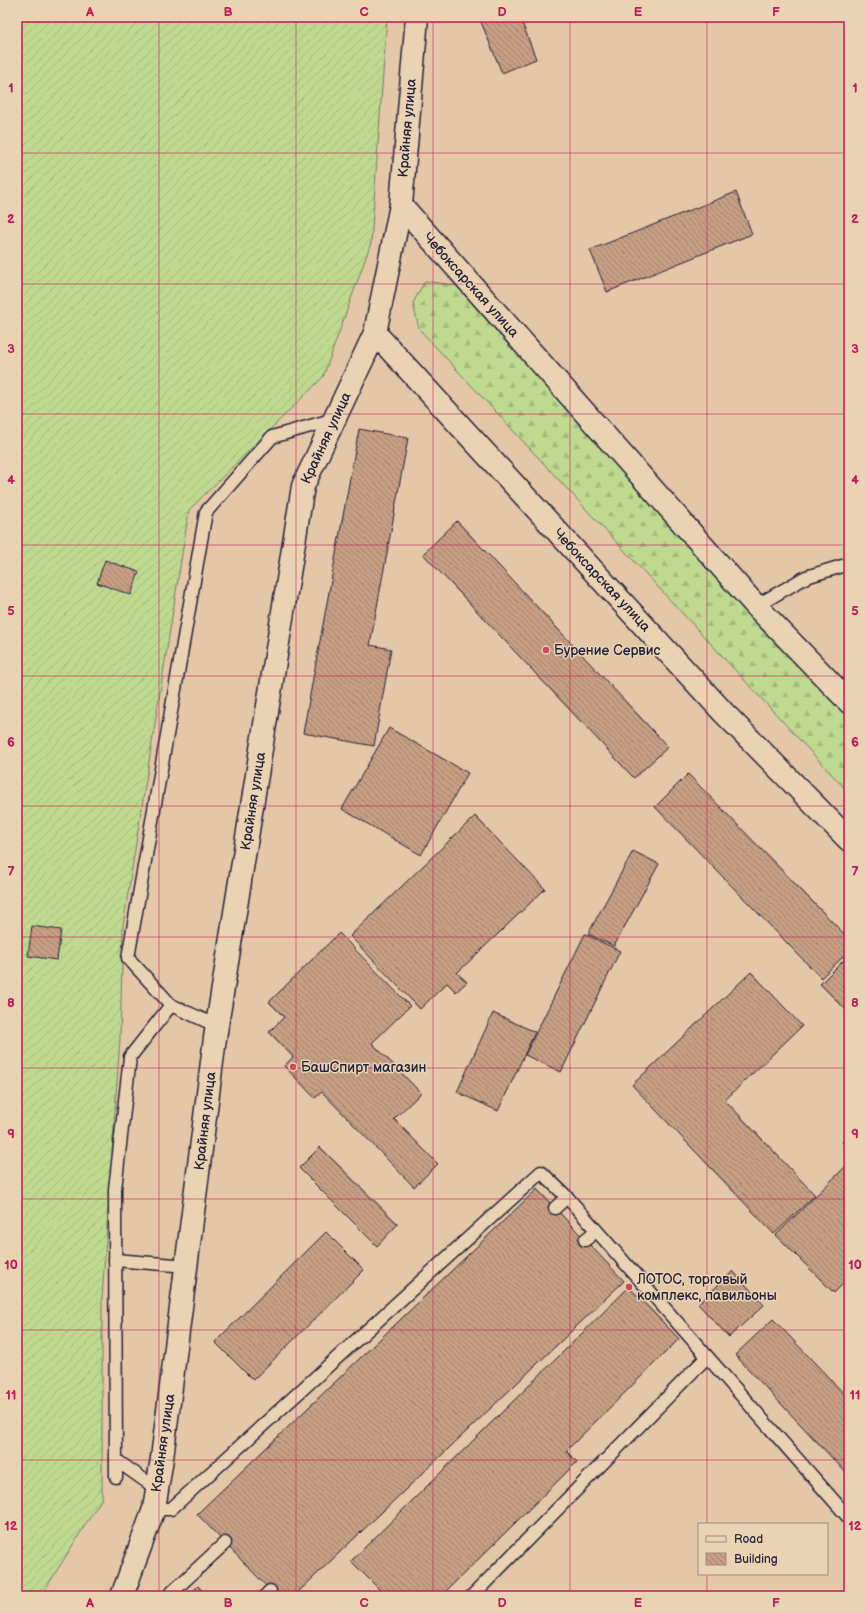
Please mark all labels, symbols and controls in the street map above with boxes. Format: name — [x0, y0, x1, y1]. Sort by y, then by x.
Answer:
text: A — [85, 4, 94, 20]
text: B — [223, 4, 233, 20]
text: C — [359, 4, 369, 20]
text: D — [497, 4, 507, 20]
text: E — [634, 4, 643, 20]
text: F — [772, 4, 780, 20]
street label: Крайняя улица — [394, 77, 420, 178]
text: 1 — [8, 80, 14, 96]
text: 1 — [852, 80, 858, 96]
text: 2 — [7, 211, 15, 227]
text: 2 — [851, 211, 859, 227]
street label: Чебоксарская улица — [420, 229, 523, 341]
text: 3 — [7, 341, 15, 357]
text: 3 — [851, 341, 859, 357]
street label: Крайняя улица — [297, 389, 355, 487]
text: 4 — [7, 472, 15, 488]
text: 4 — [851, 472, 859, 488]
street label: Чебоксарская улица — [550, 525, 655, 636]
text: 5 — [7, 603, 15, 619]
text: 5 — [851, 603, 859, 619]
place label: Бурение Сервис — [554, 642, 660, 659]
marker: Бурение Сервис — [541, 645, 551, 655]
text: 6 — [7, 734, 15, 750]
text: 6 — [851, 734, 859, 750]
street label: Крайняя улица — [237, 750, 269, 851]
text: 7 — [7, 864, 15, 880]
text: 7 — [851, 864, 859, 880]
text: 8 — [7, 995, 15, 1011]
text: 8 — [851, 995, 859, 1011]
place label: БашСпирт магазин — [301, 1059, 426, 1076]
marker: БашСпирт магазин — [288, 1062, 298, 1072]
street label: Крайняя улица — [191, 1070, 220, 1171]
text: 9 — [7, 1126, 15, 1142]
text: 9 — [851, 1126, 859, 1142]
text: 10 — [4, 1257, 18, 1273]
text: 10 — [848, 1257, 862, 1273]
place label: ЛОТОС, торговый комплекс, павильоны — [636, 1271, 777, 1304]
marker: ЛОТОС, торговый комплекс, павильоны — [624, 1282, 634, 1292]
text: 11 — [6, 1387, 16, 1403]
text: 11 — [850, 1387, 860, 1403]
street label: Крайняя улица — [148, 1392, 178, 1493]
text: 12 — [4, 1518, 18, 1534]
text: 12 — [848, 1518, 862, 1534]
legend — [698, 1523, 828, 1575]
text: Road — [734, 1532, 763, 1547]
text: Building — [734, 1552, 778, 1567]
text: A — [85, 1595, 94, 1611]
text: B — [223, 1595, 233, 1611]
text: C — [359, 1595, 369, 1611]
text: D — [497, 1595, 507, 1611]
text: E — [634, 1595, 643, 1611]
text: F — [772, 1595, 780, 1611]

